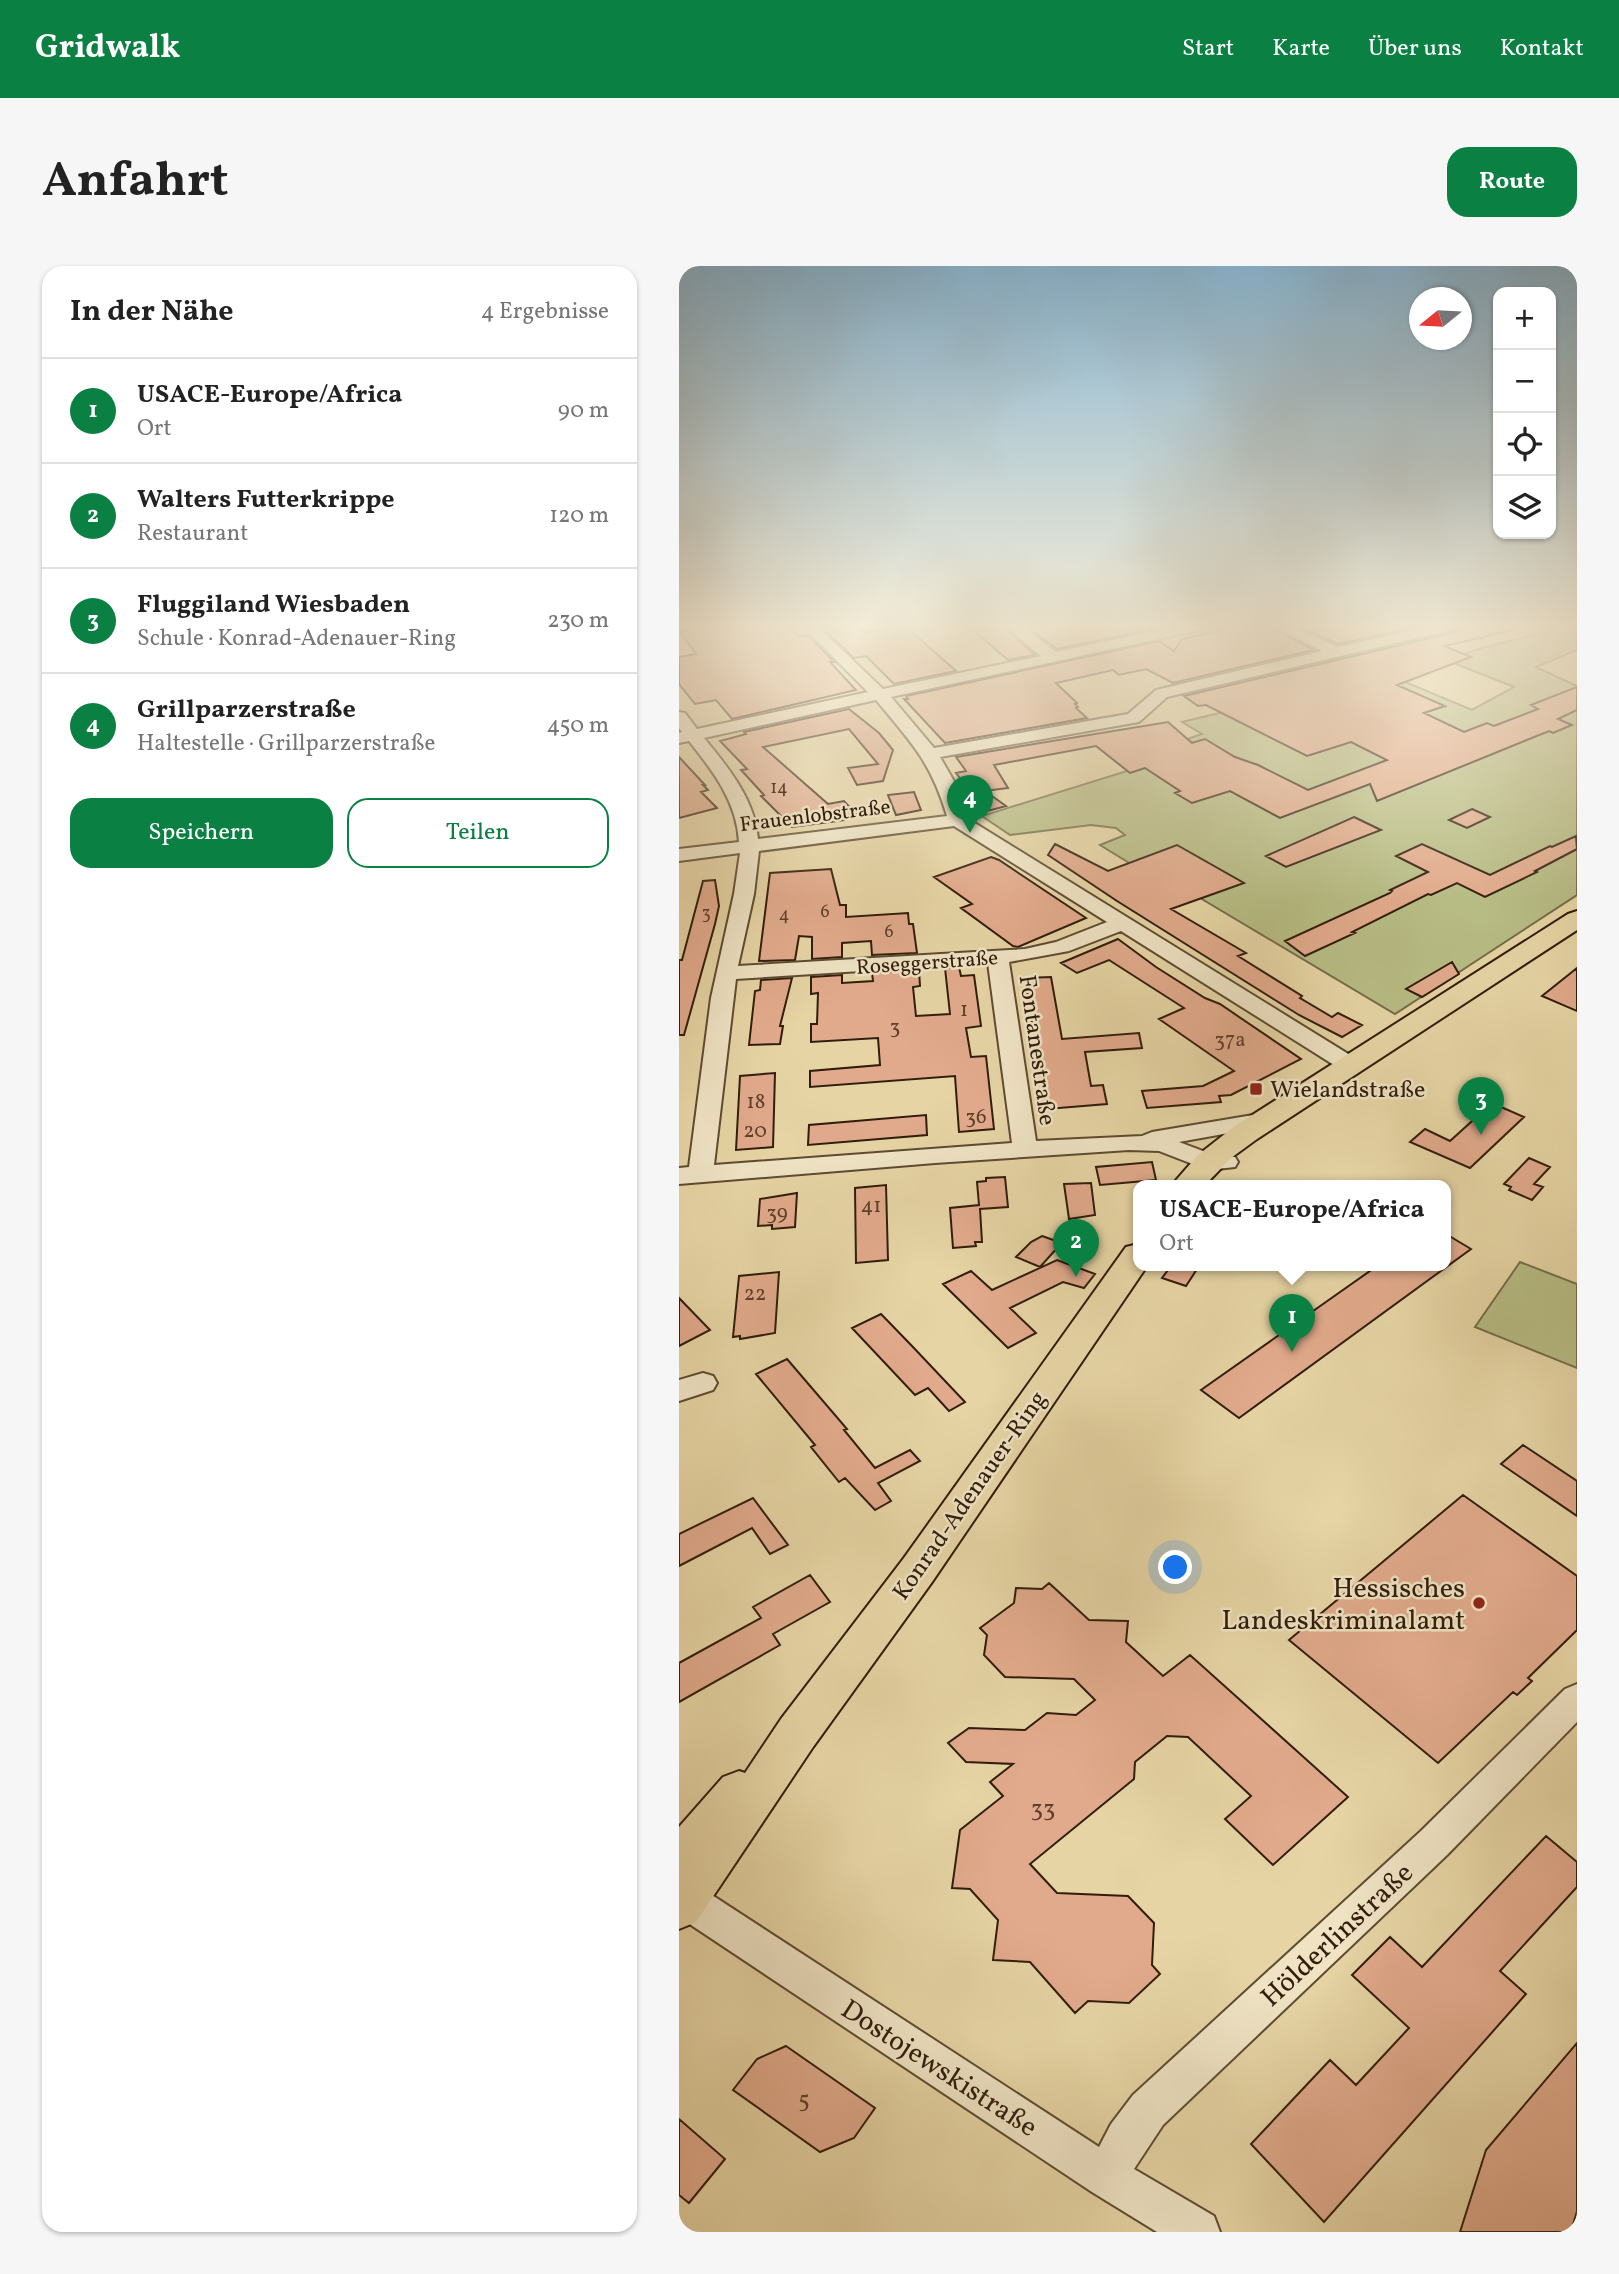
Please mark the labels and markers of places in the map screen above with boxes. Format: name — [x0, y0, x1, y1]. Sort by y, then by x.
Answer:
pin: 4 — [947, 775, 993, 833]
place label: Wielandstraße — [1270, 1074, 1425, 1108]
pin: 3 — [1458, 1077, 1504, 1135]
marker: Wielandstraße — [1248, 1081, 1264, 1097]
pin: 2 — [1053, 1219, 1099, 1277]
pin: 1 — [1269, 1294, 1315, 1352]
place label: Hessisches Landeskriminalamt — [1221, 1570, 1465, 1641]
marker: Hessisches Landeskriminalamt — [1471, 1595, 1487, 1611]

